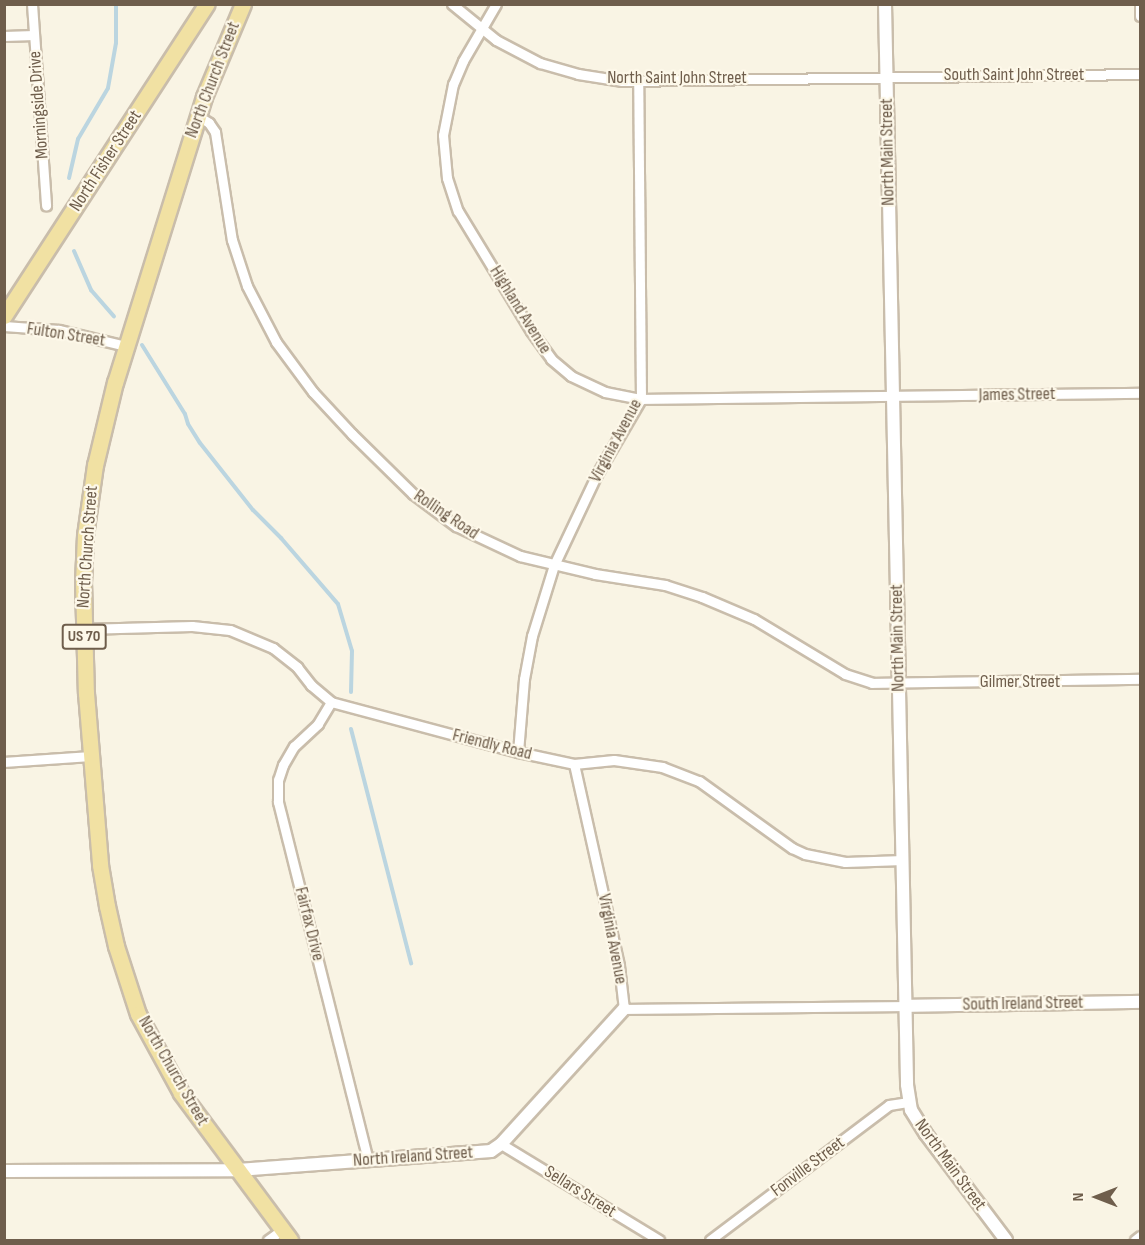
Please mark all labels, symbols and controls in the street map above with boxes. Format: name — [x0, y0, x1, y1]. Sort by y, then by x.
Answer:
street label: North Church Street — [181, 19, 245, 141]
street label: Morningside Drive — [24, 50, 54, 160]
street label: South Saint John Street — [944, 64, 1084, 86]
street label: North Saint John Street — [607, 67, 747, 89]
street label: North Main Street — [876, 98, 900, 206]
street label: North Fisher Street — [65, 107, 147, 215]
street label: Highland Avenue — [484, 262, 556, 358]
street label: Fulton Street — [25, 318, 107, 352]
street label: James Street — [978, 384, 1056, 406]
street label: Virginia Avenue — [585, 396, 647, 486]
street label: North Church Street — [73, 485, 103, 609]
street label: Rolling Road — [409, 485, 483, 545]
street label: North Main Street — [886, 584, 910, 692]
road number: US 70 — [62, 624, 106, 650]
street label: Gilmer Street — [980, 671, 1060, 693]
street label: Friendly Road — [450, 725, 534, 765]
street label: Fairfax Drive — [289, 885, 329, 963]
street label: Virginia Avenue — [593, 892, 631, 986]
street label: South Ireland Street — [962, 992, 1084, 1016]
street label: North Church Street — [133, 1012, 213, 1130]
street label: North Main Street — [910, 1115, 990, 1215]
street label: Fonville Street — [767, 1132, 849, 1202]
street label: North Ireland Street — [352, 1142, 474, 1172]
street label: Sellars Street — [540, 1161, 620, 1223]
north arrow — [1067, 1167, 1127, 1227]
text: N — [1069, 1193, 1088, 1201]

